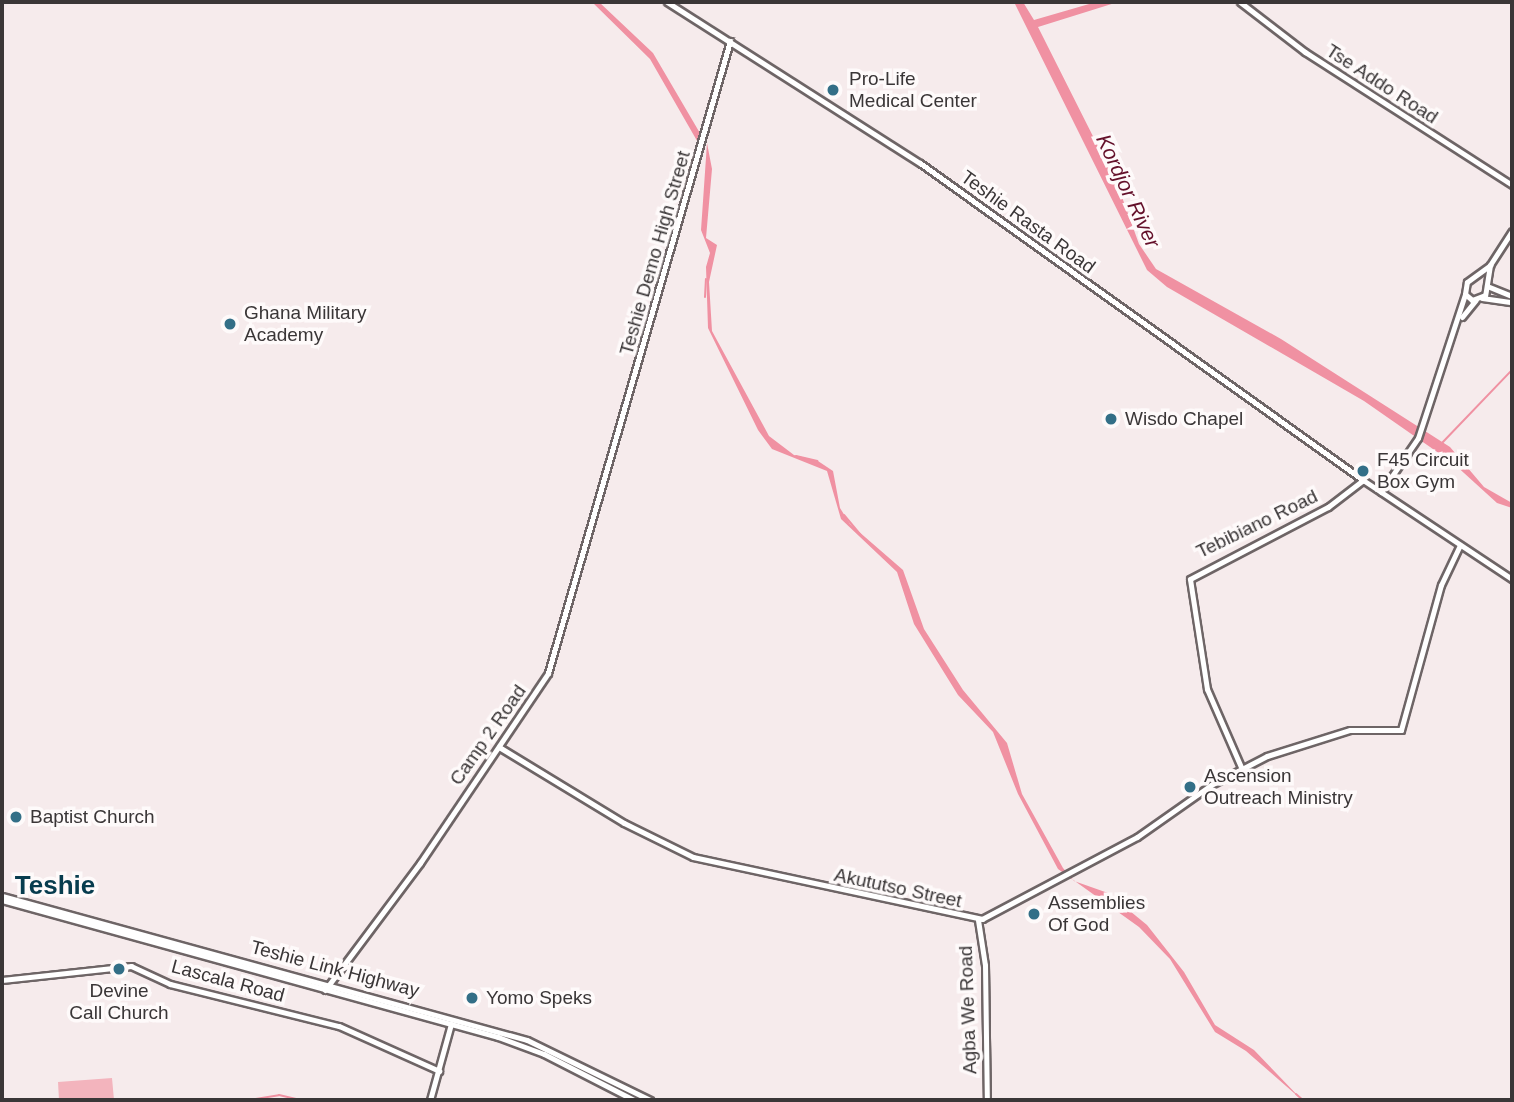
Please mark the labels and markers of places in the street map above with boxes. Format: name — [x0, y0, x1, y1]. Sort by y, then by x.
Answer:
place label: Pro-Life Medical Center — [849, 68, 977, 112]
marker: Pro-Life Medical Center — [823, 80, 843, 100]
place label: Ghana Military Academy — [244, 302, 366, 346]
marker: Ghana Military Academy — [222, 316, 238, 332]
place label: Wisdo Chapel — [1125, 408, 1243, 430]
marker: Wisdo Chapel — [1103, 411, 1119, 427]
place label: F45 Circuit Box Gym — [1377, 449, 1469, 493]
marker: F45 Circuit Box Gym — [1355, 463, 1371, 479]
place label: Ascension Outreach Ministry — [1204, 765, 1353, 809]
marker: Ascension Outreach Ministry — [1182, 779, 1198, 795]
place label: Baptist Church — [30, 806, 155, 828]
marker: Baptist Church — [8, 809, 24, 825]
place label: Assemblies Of God — [1048, 892, 1145, 936]
marker: Assemblies Of God — [1026, 906, 1042, 922]
marker: Devine Call Church — [111, 961, 127, 977]
place label: Devine Call Church — [69, 980, 169, 1024]
place label: Yomo Speks — [486, 987, 592, 1009]
marker: Yomo Speks — [464, 990, 480, 1006]

